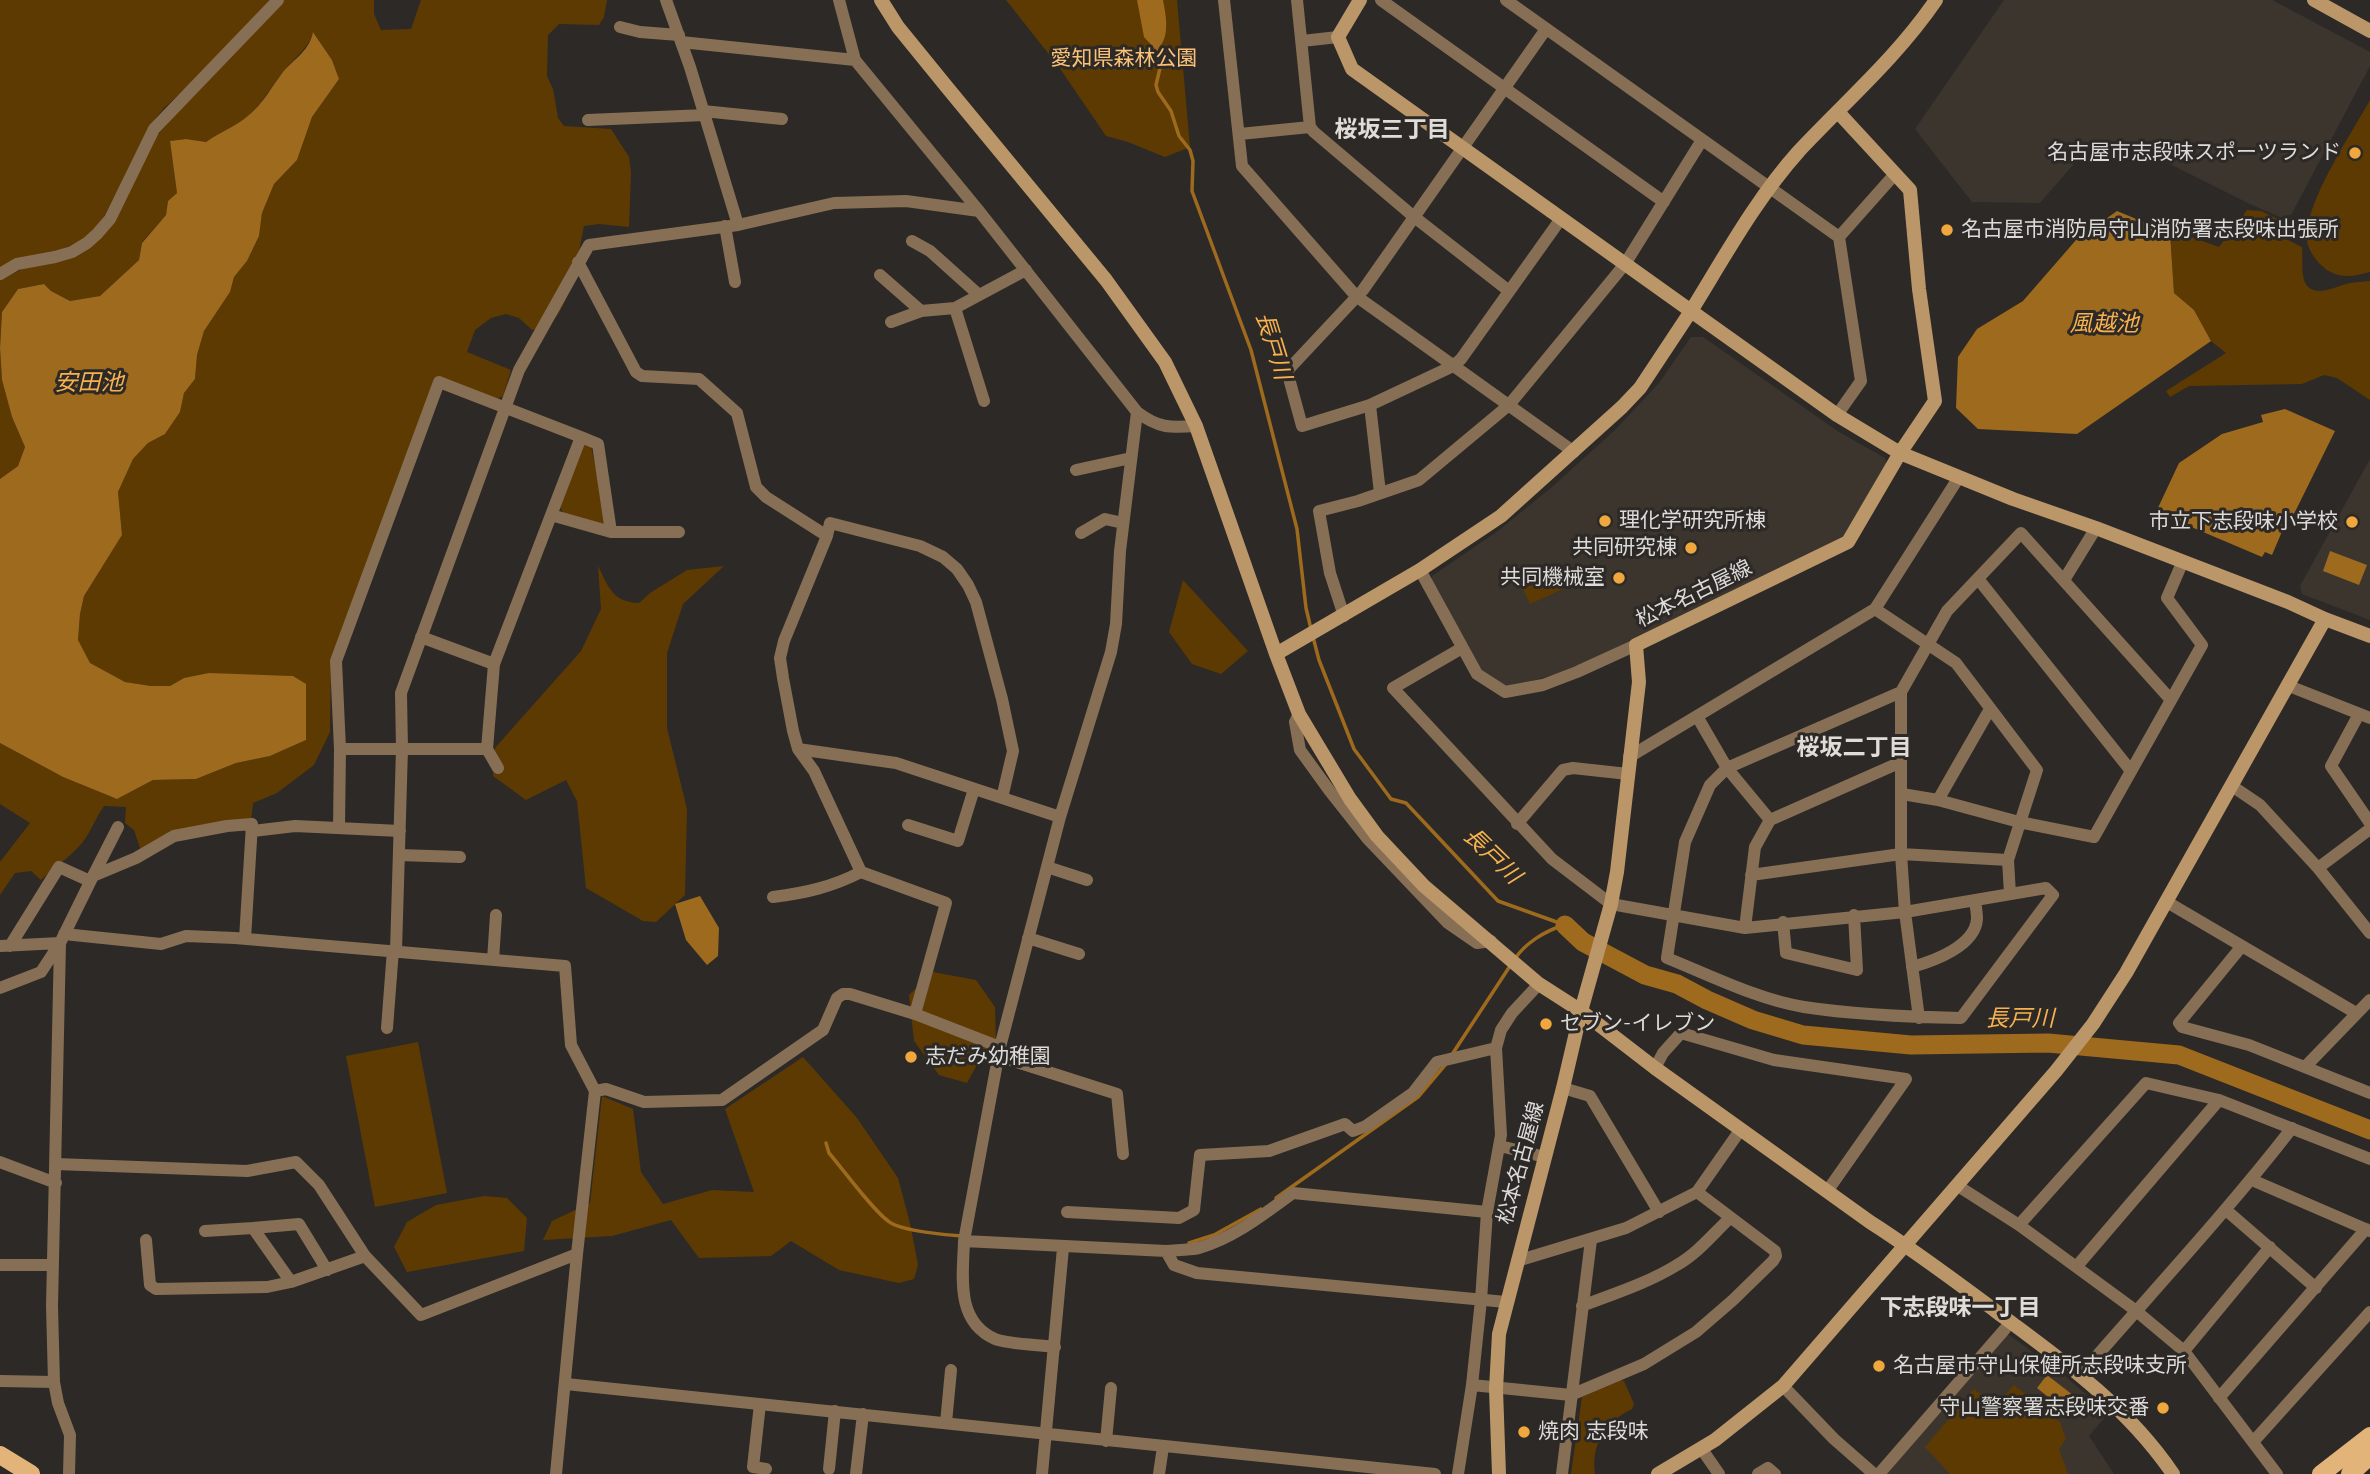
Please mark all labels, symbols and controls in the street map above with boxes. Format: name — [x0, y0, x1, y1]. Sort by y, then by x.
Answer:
park label: 愛知県森林公園 — [1051, 46, 1197, 72]
district label: 桜坂三丁目 — [1335, 116, 1449, 144]
place label: 名古屋市志段味スポーツランド — [2047, 140, 2341, 166]
marker: 名古屋市志段味スポーツランド — [2347, 145, 2363, 161]
place label: 名古屋市消防局守山消防署志段味出張所 — [1961, 217, 2339, 243]
marker: 名古屋市消防局守山消防署志段味出張所 — [1939, 222, 1955, 238]
water label: 長戸川 — [1250, 309, 1296, 383]
water label: 風越池 — [2070, 310, 2138, 338]
water label: 安田池 — [55, 369, 123, 397]
place label: 理化学研究所棟 — [1619, 508, 1766, 534]
place label: 市立下志段味小学校 — [2149, 509, 2338, 535]
marker: 理化学研究所棟 — [1597, 513, 1613, 529]
marker: 市立下志段味小学校 — [2344, 514, 2360, 530]
place label: 共同研究棟 — [1572, 535, 1677, 561]
marker: 共同研究棟 — [1683, 540, 1699, 556]
street label: 松本名古屋線 — [1632, 555, 1756, 633]
place label: 共同機械室 — [1500, 565, 1605, 591]
marker: 共同機械室 — [1611, 570, 1627, 586]
district label: 桜坂二丁目 — [1797, 734, 1911, 762]
water label: 長戸川 — [1458, 822, 1526, 890]
water label: 長戸川 — [1986, 1005, 2054, 1033]
place label: セブン-イレブン — [1560, 1011, 1715, 1037]
marker: セブン-イレブン — [1538, 1016, 1554, 1032]
place label: 志だみ幼稚園 — [925, 1044, 1051, 1070]
marker: 志だみ幼稚園 — [903, 1049, 919, 1065]
street label: 松本名古屋線 — [1493, 1099, 1549, 1227]
district label: 下志段味一丁目 — [1880, 1294, 2040, 1322]
place label: 名古屋市守山保健所志段味支所 — [1893, 1353, 2187, 1379]
marker: 名古屋市守山保健所志段味支所 — [1871, 1358, 1887, 1374]
place label: 守山警察署志段味交番 — [1939, 1395, 2149, 1421]
marker: 守山警察署志段味交番 — [2155, 1400, 2171, 1416]
place label: 焼肉 志段味 — [1538, 1419, 1649, 1445]
marker: 焼肉 志段味 — [1516, 1424, 1532, 1440]

